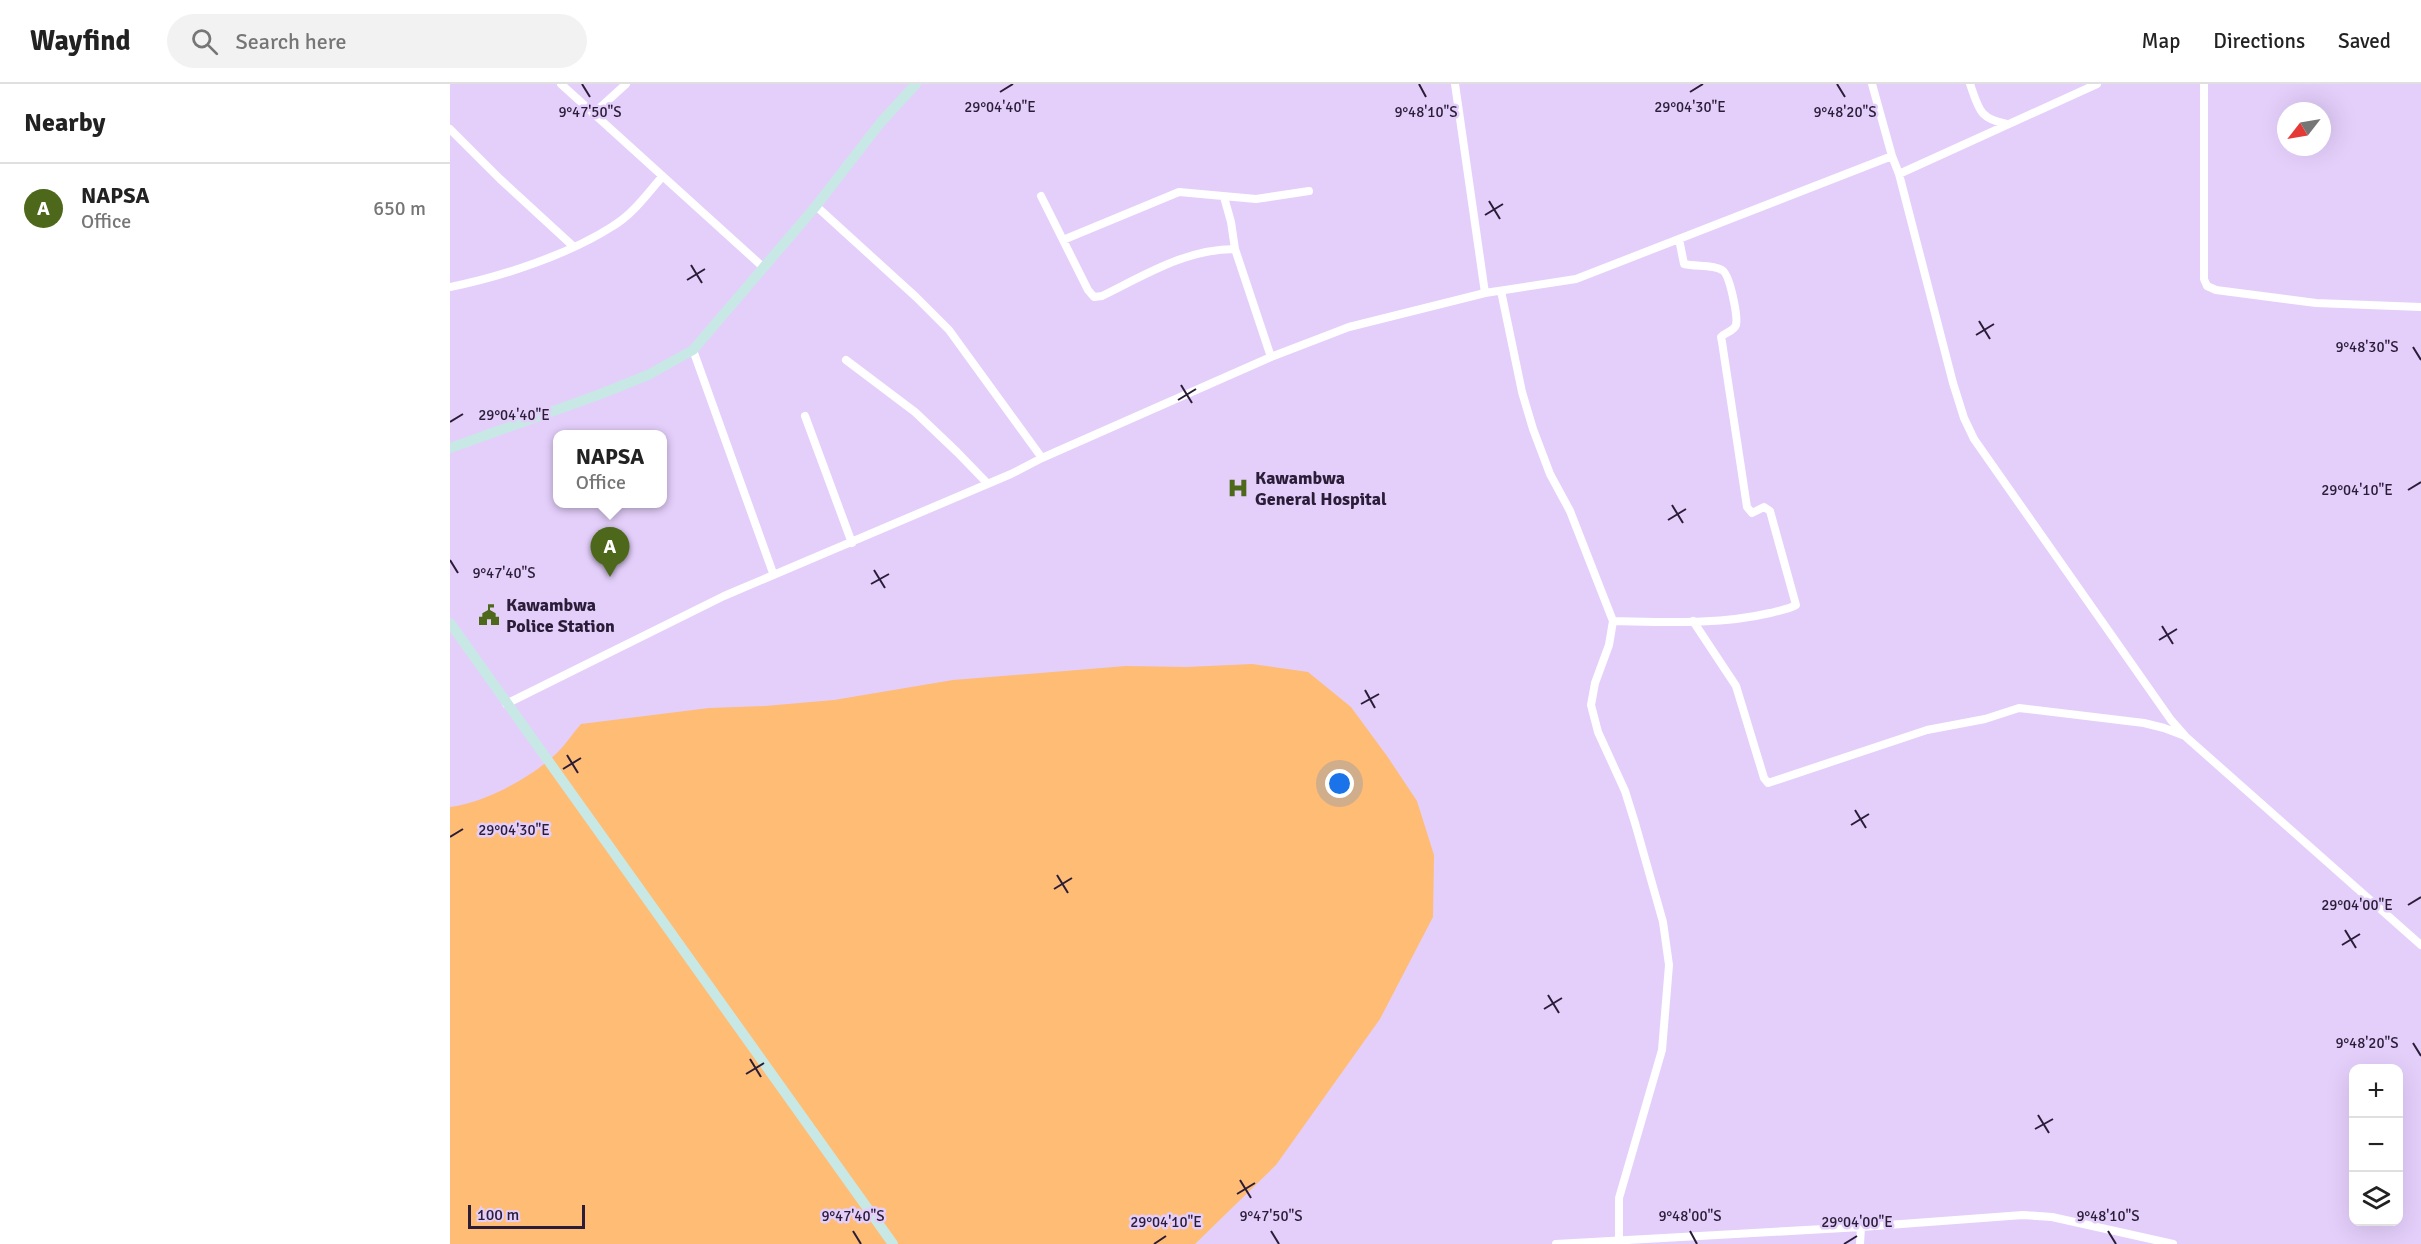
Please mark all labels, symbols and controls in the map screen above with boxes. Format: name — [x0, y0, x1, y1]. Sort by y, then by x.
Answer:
search box — [167, 14, 587, 68]
text: Wayfind — [30, 24, 131, 58]
icon: search — [188, 25, 221, 58]
text: Search here — [236, 28, 347, 55]
text: Map — [2142, 28, 2180, 54]
text: Directions — [2213, 28, 2305, 54]
text: Saved — [2338, 28, 2391, 54]
text: 29°04'40"E — [964, 98, 1036, 116]
text: 29°04'30"E — [1654, 98, 1726, 116]
north arrow — [2277, 102, 2331, 156]
text: 9°47'50"S — [558, 103, 622, 121]
text: 9°48'10"S — [1394, 103, 1458, 121]
text: 9°48'20"S — [1813, 103, 1877, 121]
text: Nearby — [24, 107, 105, 139]
text: NAPSA — [81, 182, 150, 209]
text: A — [37, 196, 50, 221]
text: 650 m — [373, 196, 426, 221]
text: Office — [81, 209, 131, 234]
text: 9°48'30"S — [2335, 338, 2399, 356]
text: 29°04'40"E — [478, 406, 550, 424]
popup — [553, 430, 667, 508]
text: NAPSA — [576, 443, 644, 470]
place label: Kawambwa General Hospital — [1255, 467, 1387, 510]
text: Office — [576, 470, 626, 495]
hospital icon: Kawambwa General Hospital — [1226, 476, 1250, 500]
text: 29°04'10"E — [2321, 481, 2393, 499]
pin: A — [590, 528, 630, 577]
text: 9°47'40"S — [472, 564, 536, 582]
place label: Kawambwa Police Station — [506, 594, 615, 637]
public building icon: Kawambwa Police Station — [477, 603, 501, 627]
your location — [1325, 769, 1354, 798]
text: 29°04'30"E — [478, 821, 550, 839]
text: 29°04'00"E — [2321, 896, 2393, 914]
text: 9°48'20"S — [2335, 1034, 2399, 1052]
map controls — [2349, 1064, 2403, 1226]
button: + — [2349, 1064, 2403, 1118]
button: − — [2349, 1118, 2403, 1172]
button: layers — [2349, 1172, 2403, 1226]
scale bar — [468, 1202, 585, 1230]
text: 100 m — [477, 1205, 519, 1225]
text: 9°47'40"S — [821, 1207, 885, 1225]
text: 9°47'50"S — [1239, 1207, 1303, 1225]
text: 9°48'00"S — [1658, 1207, 1722, 1225]
text: 9°48'10"S — [2076, 1207, 2140, 1225]
text: 29°04'10"E — [1130, 1213, 1202, 1231]
text: 29°04'00"E — [1821, 1213, 1893, 1231]

